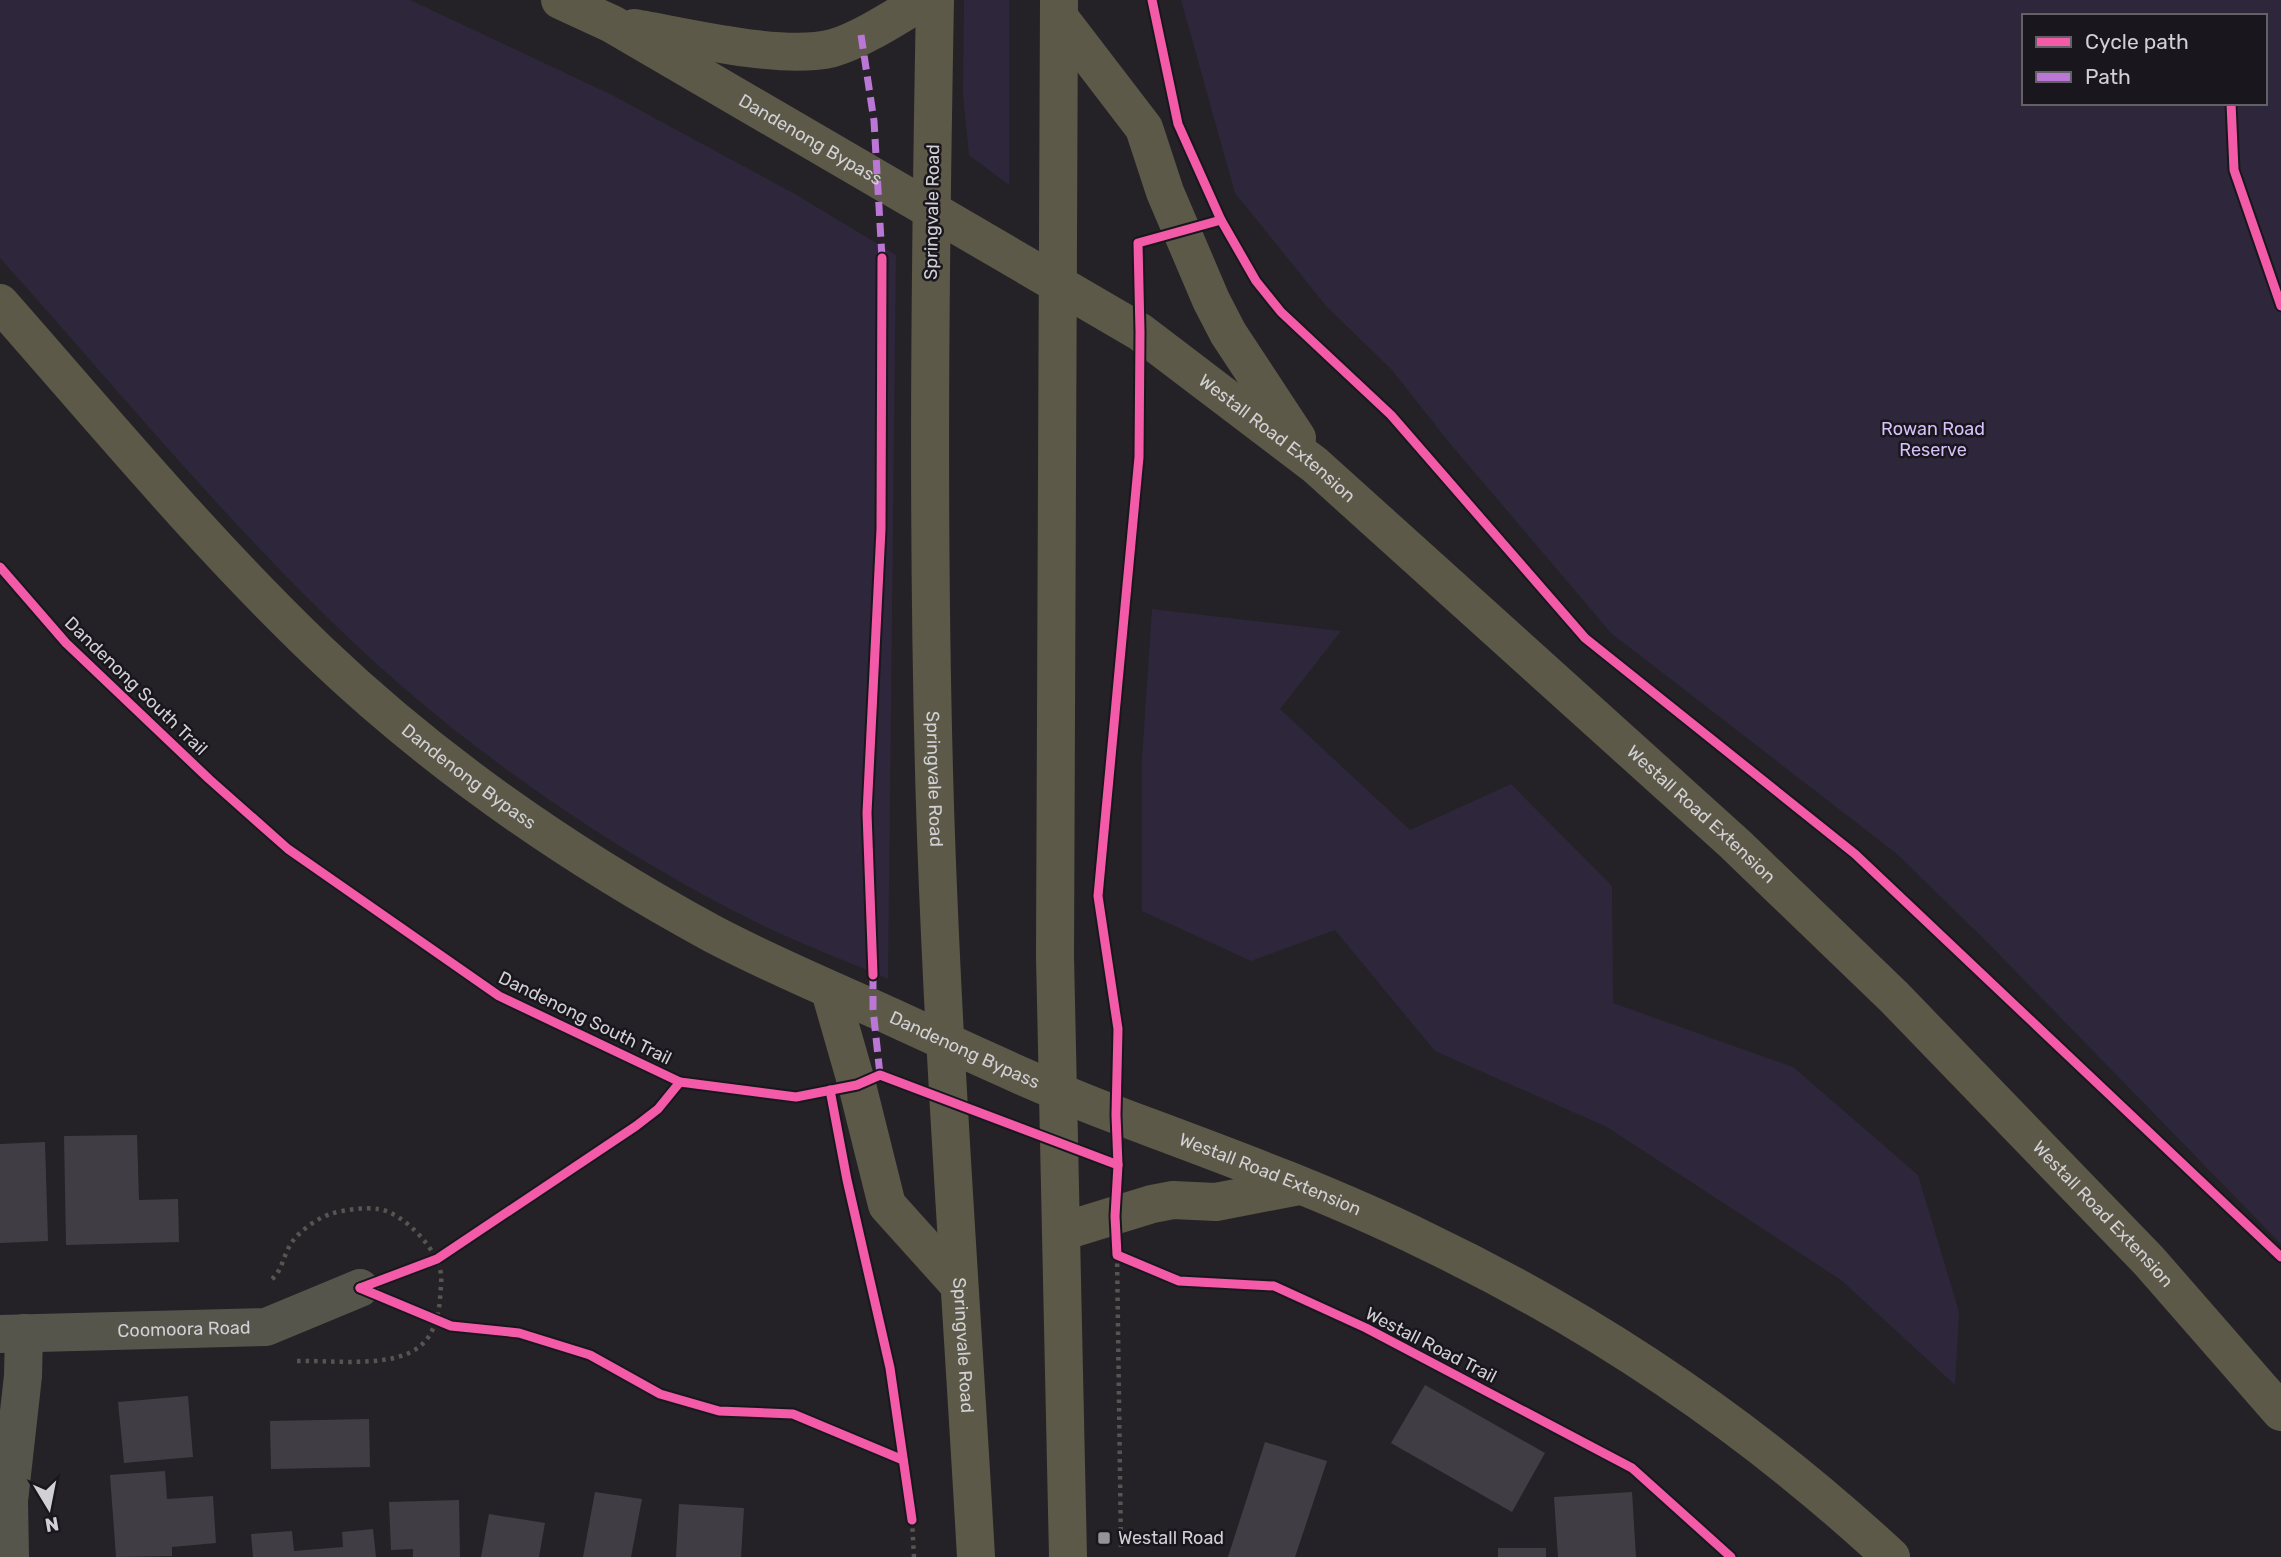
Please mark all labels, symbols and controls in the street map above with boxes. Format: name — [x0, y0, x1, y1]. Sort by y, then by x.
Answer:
legend — [2022, 14, 2267, 105]
text: Cycle path — [2085, 29, 2189, 54]
text: Path — [2085, 64, 2131, 89]
street label: Dandenong Bypass — [735, 89, 886, 190]
street label: Springvale Road — [920, 144, 944, 280]
street label: Westall Road Extension — [1194, 369, 1360, 507]
park label: Rowan Road Reserve — [1881, 418, 1985, 461]
street label: Dandenong South Trail — [60, 612, 212, 760]
street label: Springvale Road — [922, 711, 947, 847]
street label: Dandenong Bypass — [397, 719, 540, 834]
street label: Westall Road Extension — [1622, 741, 1780, 888]
street label: Dandenong South Trail — [495, 966, 675, 1070]
street label: Dandenong Bypass — [886, 1006, 1043, 1093]
street label: Westall Road Extension — [1176, 1128, 1365, 1221]
street label: Westall Road Extension — [2028, 1136, 2178, 1292]
street label: Springvale Road — [948, 1277, 978, 1414]
street label: Westall Road Trail — [1362, 1302, 1500, 1388]
street label: Coomoora Road — [117, 1316, 251, 1342]
north arrow — [14, 1473, 84, 1543]
text: N — [43, 1512, 61, 1537]
place label: Westall Road — [1118, 1527, 1224, 1549]
marker: Westall Road — [1096, 1530, 1112, 1546]

